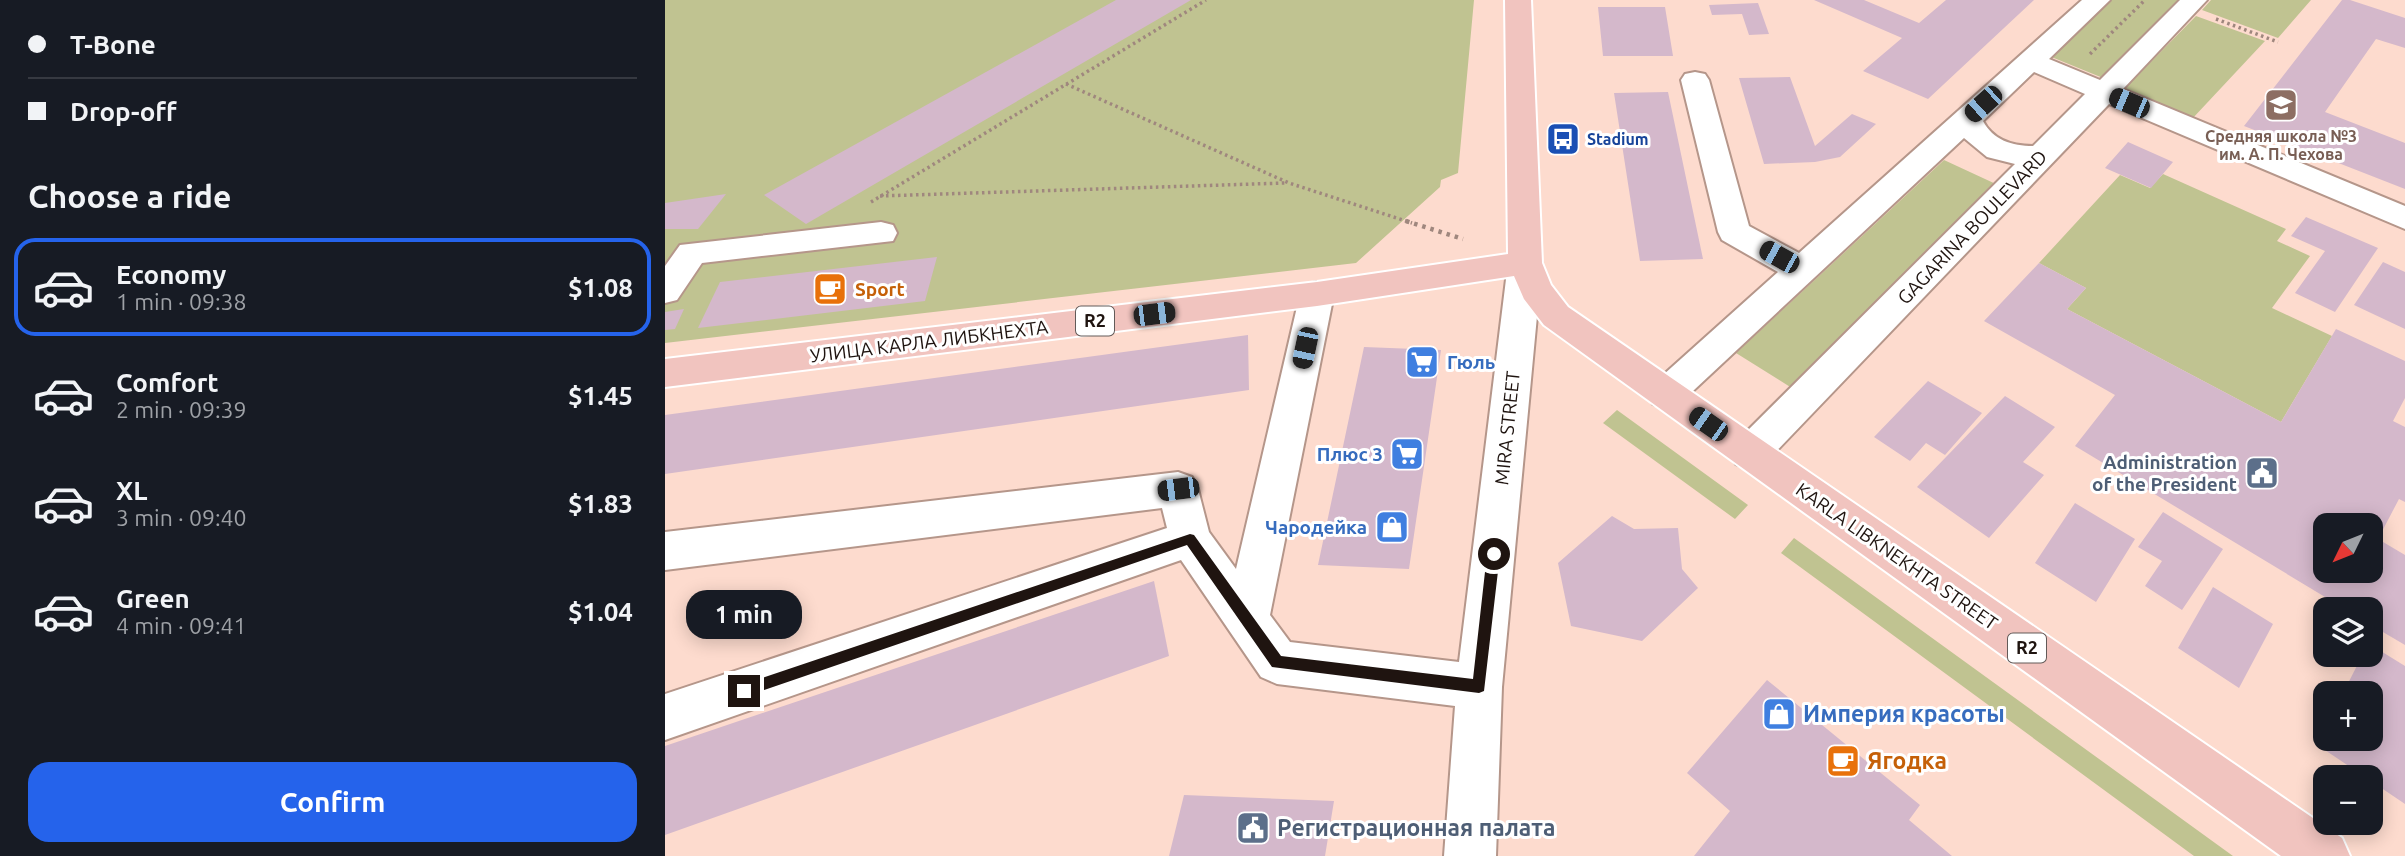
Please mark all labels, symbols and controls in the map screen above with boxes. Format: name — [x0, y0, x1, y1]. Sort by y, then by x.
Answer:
text: T-Bone — [70, 30, 156, 59]
car — [1961, 82, 2006, 126]
car — [2106, 85, 2153, 121]
school or university icon: Средняя школа №3 им. А. П. Чехова — [2262, 86, 2300, 124]
text: Drop-off — [70, 97, 177, 126]
bus stop icon: Stadium — [1544, 120, 1582, 158]
place label: Средняя школа №3 им. А. П. Чехова — [2205, 127, 2357, 163]
place label: Stadium — [1587, 130, 1649, 148]
street label: GAGARINA BOULEVARD — [1893, 145, 2051, 309]
text: Choose a ride — [28, 178, 231, 214]
car — [1756, 238, 1803, 276]
icon: car — [32, 256, 95, 319]
text: Economy — [116, 260, 226, 289]
cafe icon: Sport — [811, 270, 849, 308]
text: $1.08 — [568, 273, 633, 302]
place label: Sport — [855, 278, 905, 300]
text: 1 min · 09:38 — [116, 289, 247, 314]
car — [1132, 301, 1177, 327]
road number: R2 — [1076, 306, 1114, 335]
street label: УЛИЦА КАРЛА ЛИБКНЕХТА — [809, 315, 1050, 367]
car — [1291, 325, 1320, 371]
supermarket icon: Гюль — [1403, 343, 1441, 381]
place label: Гюль — [1447, 351, 1495, 373]
icon: car — [32, 364, 95, 427]
text: Comfort — [116, 368, 219, 397]
street label: MIRA STREET — [1490, 369, 1524, 486]
text: $1.45 — [568, 381, 633, 410]
text: 2 min · 09:39 — [116, 397, 247, 422]
car — [1685, 403, 1732, 445]
supermarket icon: Плюс 3 — [1388, 435, 1426, 473]
place label: Плюс 3 — [1317, 443, 1383, 465]
place label: Administration of the President — [2092, 451, 2237, 495]
public building icon: Administration of the President — [2243, 454, 2281, 492]
icon: car — [32, 472, 95, 535]
text: XL — [116, 476, 147, 505]
car — [1156, 476, 1201, 502]
street label: KARLA LIBKNEKHTA STREET — [1792, 478, 2002, 634]
text: $1.83 — [568, 489, 633, 518]
text: 3 min · 09:40 — [116, 505, 247, 530]
shop icon: Чародейка — [1373, 508, 1411, 546]
north arrow — [2313, 513, 2383, 583]
map controls — [2313, 513, 2383, 835]
place label: Чародейка — [1265, 516, 1367, 538]
route start — [1478, 538, 1510, 570]
icon: car — [32, 580, 95, 643]
text: Green — [116, 584, 190, 613]
callout: 1 min — [686, 590, 802, 638]
text: $1.04 — [568, 597, 633, 626]
button: layers — [2313, 597, 2383, 667]
text: 1 min — [715, 602, 773, 627]
text: 4 min · 09:41 — [116, 613, 247, 638]
road number: R2 — [2008, 634, 2046, 662]
route end — [728, 675, 760, 707]
button: + — [2313, 681, 2383, 751]
shop icon: Империя красоты — [1760, 695, 1798, 733]
place label: Империя красоты — [1803, 701, 2005, 726]
cafe icon: Ягодка — [1824, 742, 1862, 780]
place label: Ягодка — [1867, 748, 1947, 773]
button: Confirm — [28, 762, 637, 842]
button: − — [2313, 765, 2383, 835]
public building icon: Регистрационная палата — [1234, 809, 1272, 847]
place label: Регистрационная палата — [1277, 815, 1555, 840]

